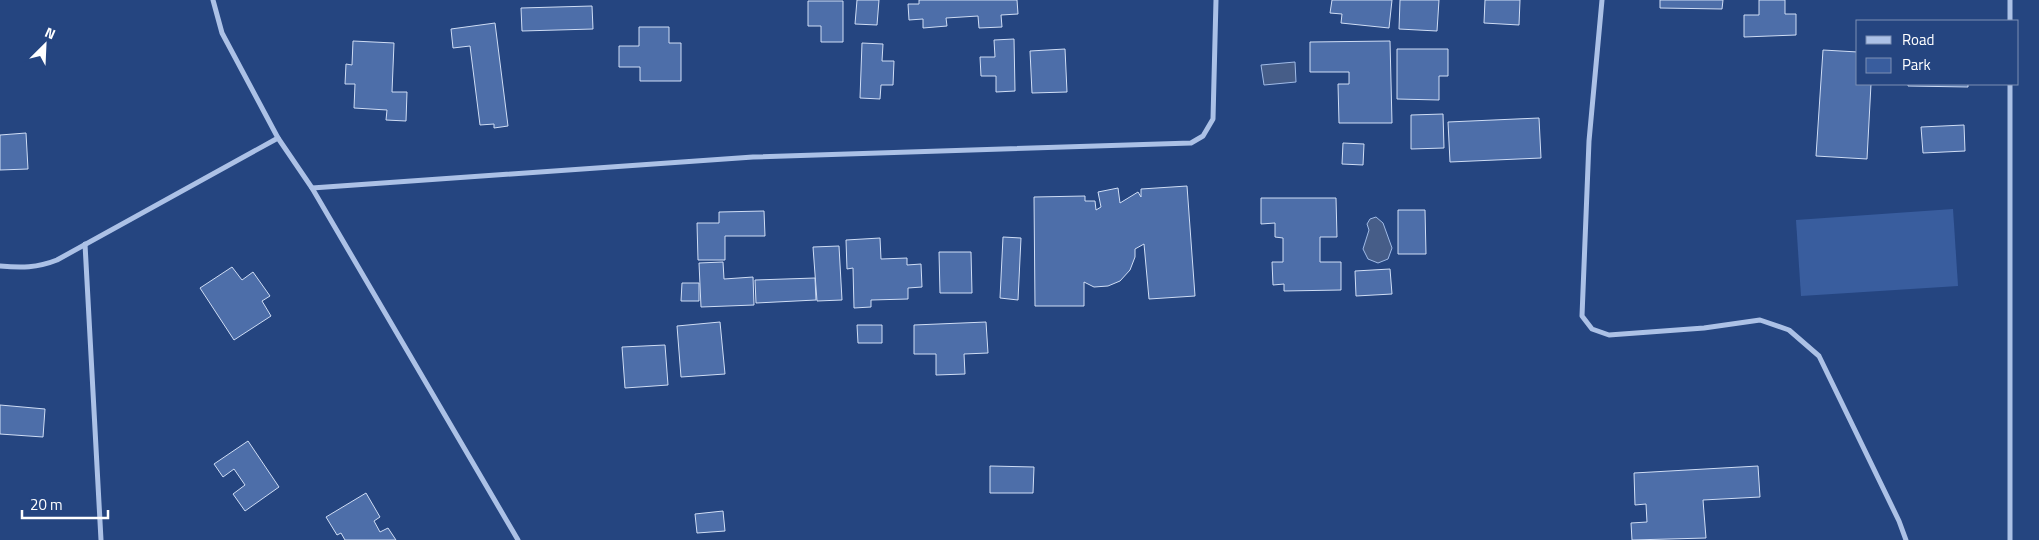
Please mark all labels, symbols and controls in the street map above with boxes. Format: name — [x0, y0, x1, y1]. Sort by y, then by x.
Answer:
north arrow — [20, 20, 70, 70]
legend — [1856, 20, 2019, 85]
text: N — [42, 21, 59, 44]
text: Road — [1902, 28, 1934, 51]
text: Park — [1902, 53, 1931, 76]
scale bar — [22, 488, 109, 520]
text: 20 m — [30, 493, 63, 516]

